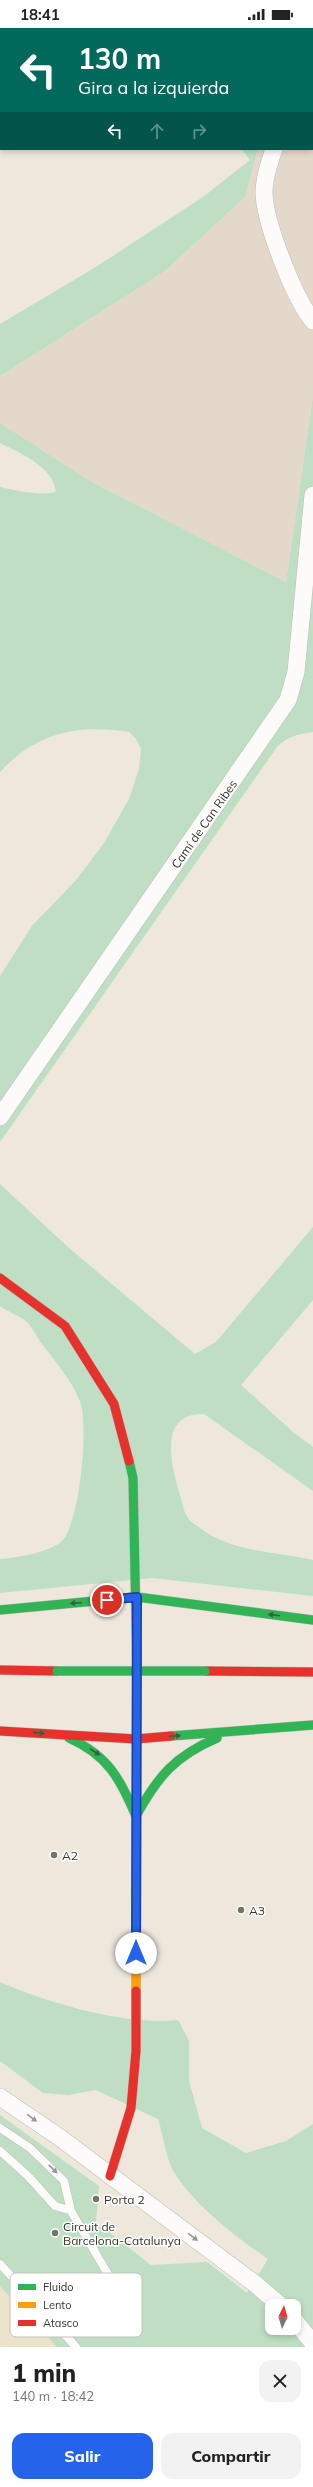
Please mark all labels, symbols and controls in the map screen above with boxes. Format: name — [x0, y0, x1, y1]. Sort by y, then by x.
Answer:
text: 18:41 — [20, 5, 60, 24]
text: 130 m — [78, 41, 161, 76]
icon: left — [12, 44, 64, 96]
text: Gira a la izquierda — [78, 76, 229, 99]
icon: left — [104, 120, 126, 142]
icon: ahead — [146, 120, 168, 142]
icon: right — [188, 120, 210, 142]
street label: Camí de Can Ribes — [168, 777, 240, 871]
pin — [90, 1583, 124, 1617]
icon: arrive — [96, 1589, 118, 1611]
one-way arrow — [70, 1599, 82, 1606]
one-way arrow — [268, 1611, 280, 1618]
one-way arrow — [33, 1730, 45, 1737]
one-way arrow — [169, 1733, 181, 1740]
one-way arrow — [90, 1748, 101, 1756]
place label: A2 — [62, 1848, 78, 1863]
marker: A2 — [49, 1850, 59, 1860]
place label: A3 — [249, 1903, 265, 1918]
marker: A3 — [236, 1905, 246, 1915]
position arrow — [115, 1932, 157, 1974]
one-way arrow — [27, 2114, 38, 2122]
one-way arrow — [48, 2164, 58, 2174]
place label: Porta 2 — [104, 2192, 145, 2207]
marker: Porta 2 — [91, 2194, 101, 2204]
place label: Circuit de Barcelona-Catalunya — [63, 2219, 181, 2248]
marker: Circuit de Barcelona-Catalunya — [50, 2228, 60, 2238]
one-way arrow — [188, 2233, 198, 2241]
legend — [10, 2273, 142, 2337]
text: Fluido — [43, 2280, 74, 2294]
text: Lento — [43, 2298, 71, 2312]
north arrow — [265, 2299, 301, 2335]
map controls — [265, 2299, 301, 2335]
text: Atasco — [43, 2316, 78, 2330]
text: 1 min — [12, 2358, 76, 2388]
button: close — [259, 2360, 301, 2402]
text: 140 m · 18:42 — [12, 2388, 94, 2404]
button: Salir — [12, 2433, 153, 2479]
button: Compartir — [161, 2433, 301, 2479]

